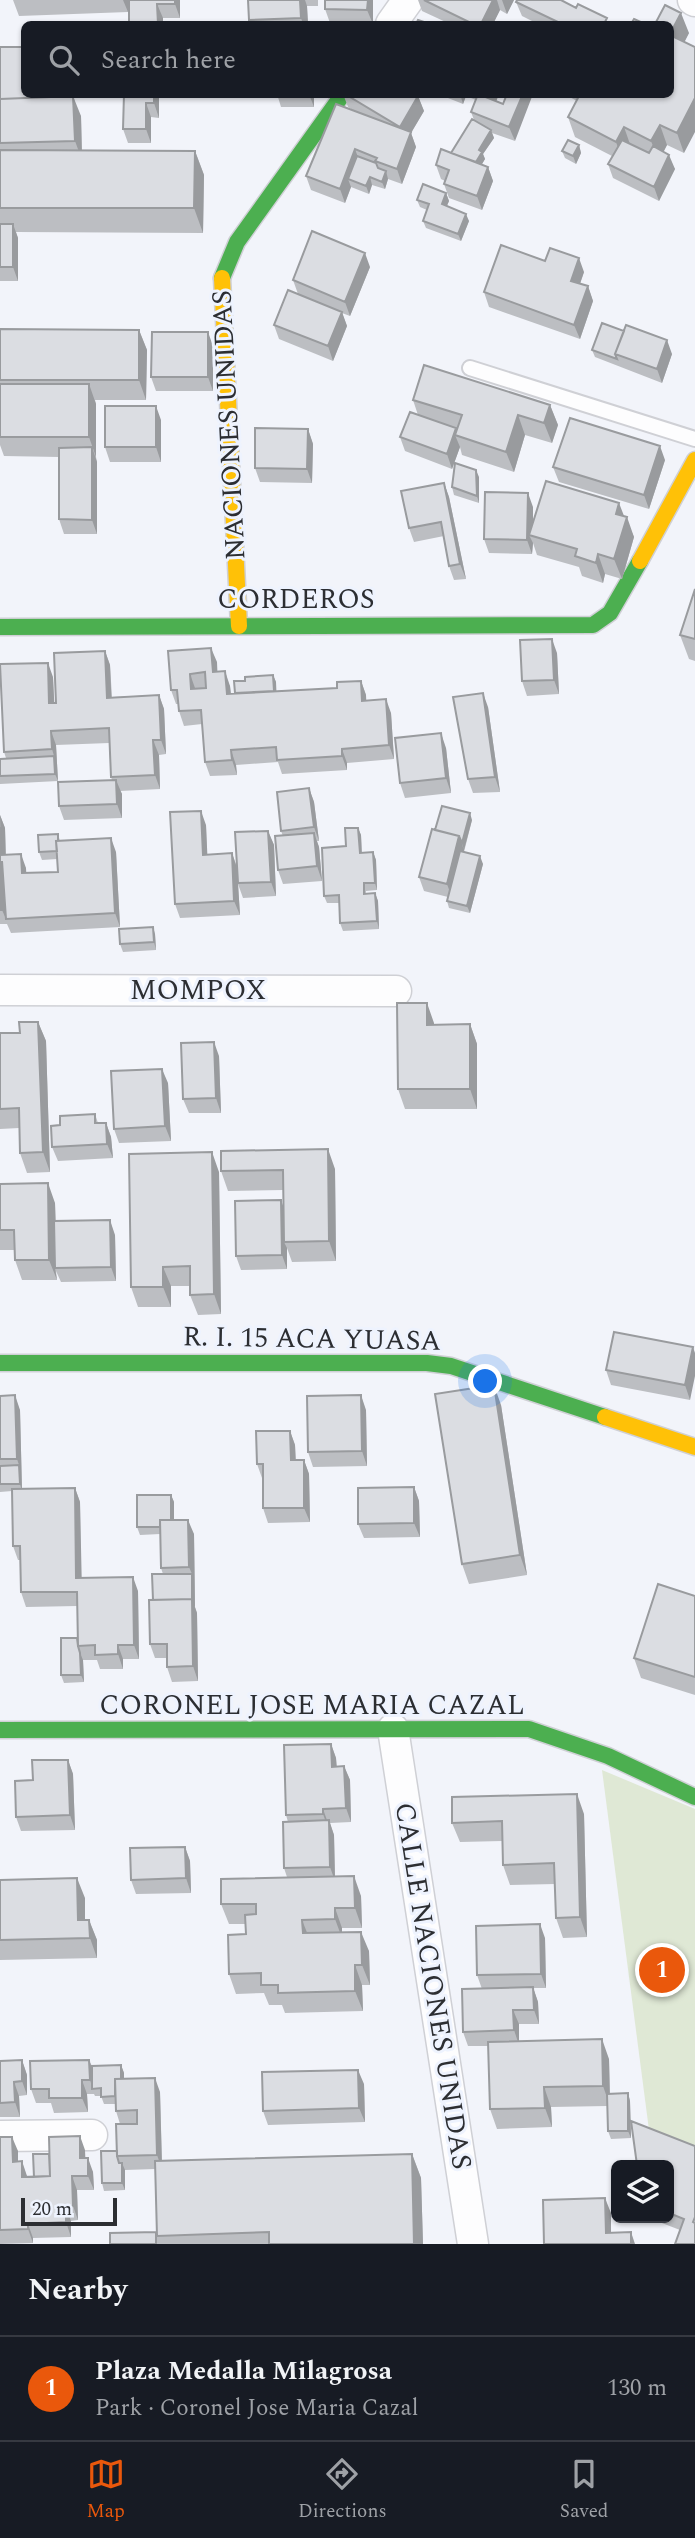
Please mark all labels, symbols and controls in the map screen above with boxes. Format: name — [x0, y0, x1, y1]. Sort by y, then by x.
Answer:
search box — [21, 21, 674, 98]
text: Search here — [101, 40, 236, 80]
icon: search — [45, 41, 83, 79]
street label: NACIONES UNIDAS — [200, 289, 258, 561]
street label: CORDEROS — [217, 578, 375, 621]
street label: MOMPOX — [130, 969, 266, 1012]
street label: R. I. 15 ACA YUASA — [182, 1315, 442, 1363]
your location — [468, 1364, 502, 1398]
street label: CORONEL JOSE MARIA CAZAL — [99, 1684, 525, 1727]
street label: CALLE NACIONES UNIDAS — [383, 1799, 483, 2173]
pin: 1 — [639, 1944, 685, 1996]
map controls — [611, 2160, 674, 2223]
button: layers — [611, 2160, 674, 2223]
scale bar — [21, 2195, 117, 2227]
text: 20 m — [32, 2195, 72, 2224]
text: Nearby — [28, 2267, 127, 2313]
text: Plaza Medalla Milagrosa — [95, 2351, 392, 2391]
text: 1 — [45, 2371, 57, 2406]
text: 130 m — [607, 2371, 667, 2406]
text: Park · Coronel Jose Maria Cazal — [95, 2391, 418, 2426]
tab: Map — [87, 2455, 125, 2526]
tab: Directions — [298, 2455, 387, 2526]
tab: Saved — [560, 2455, 608, 2526]

